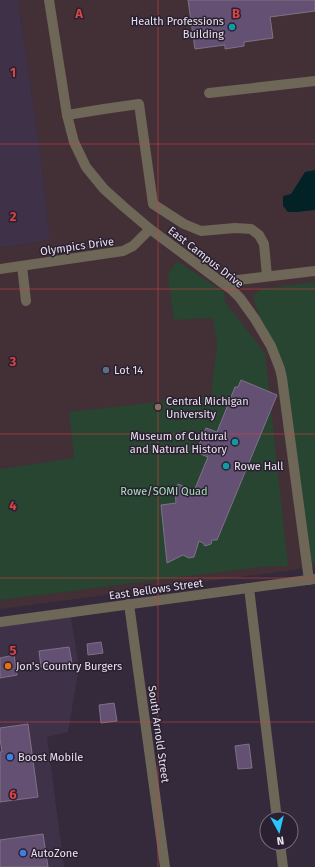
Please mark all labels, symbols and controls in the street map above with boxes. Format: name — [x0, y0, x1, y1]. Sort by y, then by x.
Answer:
text: A — [74, 6, 83, 21]
text: B — [232, 6, 240, 21]
place label: Health Professions Building — [131, 15, 224, 41]
marker: Health Professions Building — [227, 22, 237, 32]
text: 1 — [10, 65, 16, 80]
text: 2 — [10, 209, 17, 224]
street label: East Campus Drive — [165, 224, 246, 291]
street label: Olympics Drive — [39, 235, 115, 258]
text: 3 — [9, 354, 17, 369]
place label: Lot 14 — [114, 364, 143, 377]
marker: Lot 14 — [101, 365, 111, 375]
place label: Central Michigan University — [166, 395, 249, 421]
marker: Central Michigan University — [153, 402, 163, 412]
place label: Museum of Cultural and Natural History — [130, 430, 228, 456]
marker: Museum of Cultural and Natural History — [230, 437, 240, 447]
place label: Rowe Hall — [234, 460, 284, 473]
marker: Rowe Hall — [221, 461, 231, 471]
park label: Rowe/SOMI Quad — [120, 485, 208, 498]
text: 4 — [9, 498, 17, 513]
street label: East Bellows Street — [108, 576, 204, 603]
text: 5 — [10, 643, 17, 658]
place label: Jon's Country Burgers — [16, 660, 122, 673]
marker: Jon's Country Burgers — [3, 661, 13, 671]
street label: South Arnold Street — [145, 685, 172, 784]
place label: Boost Mobile — [18, 751, 83, 764]
marker: Boost Mobile — [5, 752, 15, 762]
text: 6 — [9, 787, 17, 802]
north arrow — [259, 811, 299, 851]
text: N — [276, 833, 285, 847]
place label: AutoZone — [31, 847, 78, 860]
marker: AutoZone — [18, 848, 28, 858]

